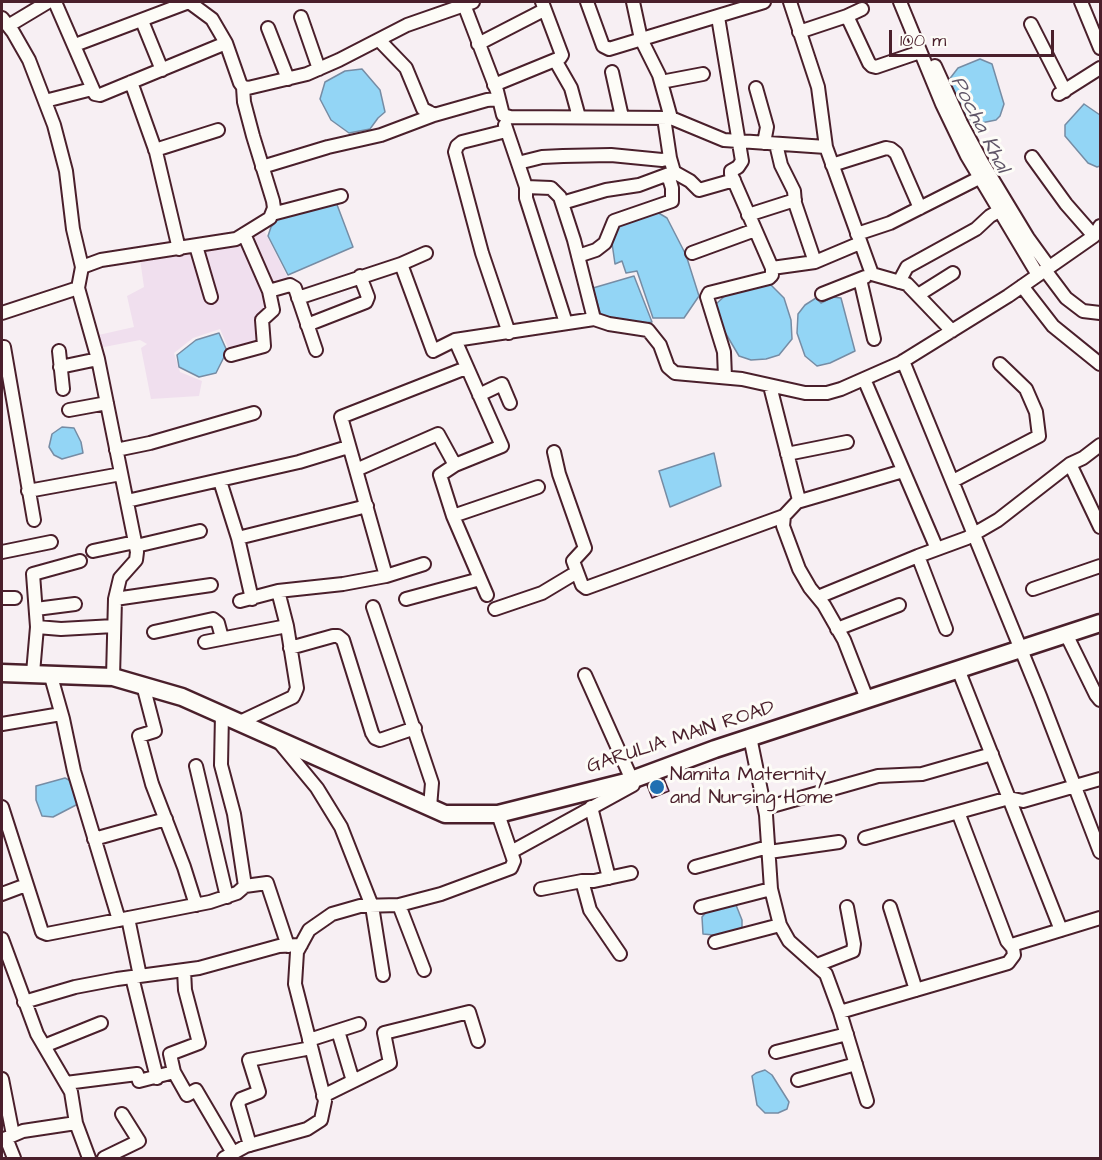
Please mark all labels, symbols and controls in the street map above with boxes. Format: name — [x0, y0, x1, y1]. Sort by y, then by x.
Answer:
scale bar — [892, 18, 1057, 56]
text: 100 m — [900, 28, 946, 53]
water label: Pocha Khal — [944, 72, 1014, 178]
street label: GARULIA MAIN ROAD — [584, 696, 778, 780]
place label: Namita Maternity and Nursing Home — [670, 764, 833, 811]
marker: Namita Maternity and Nursing Home — [648, 778, 666, 796]

